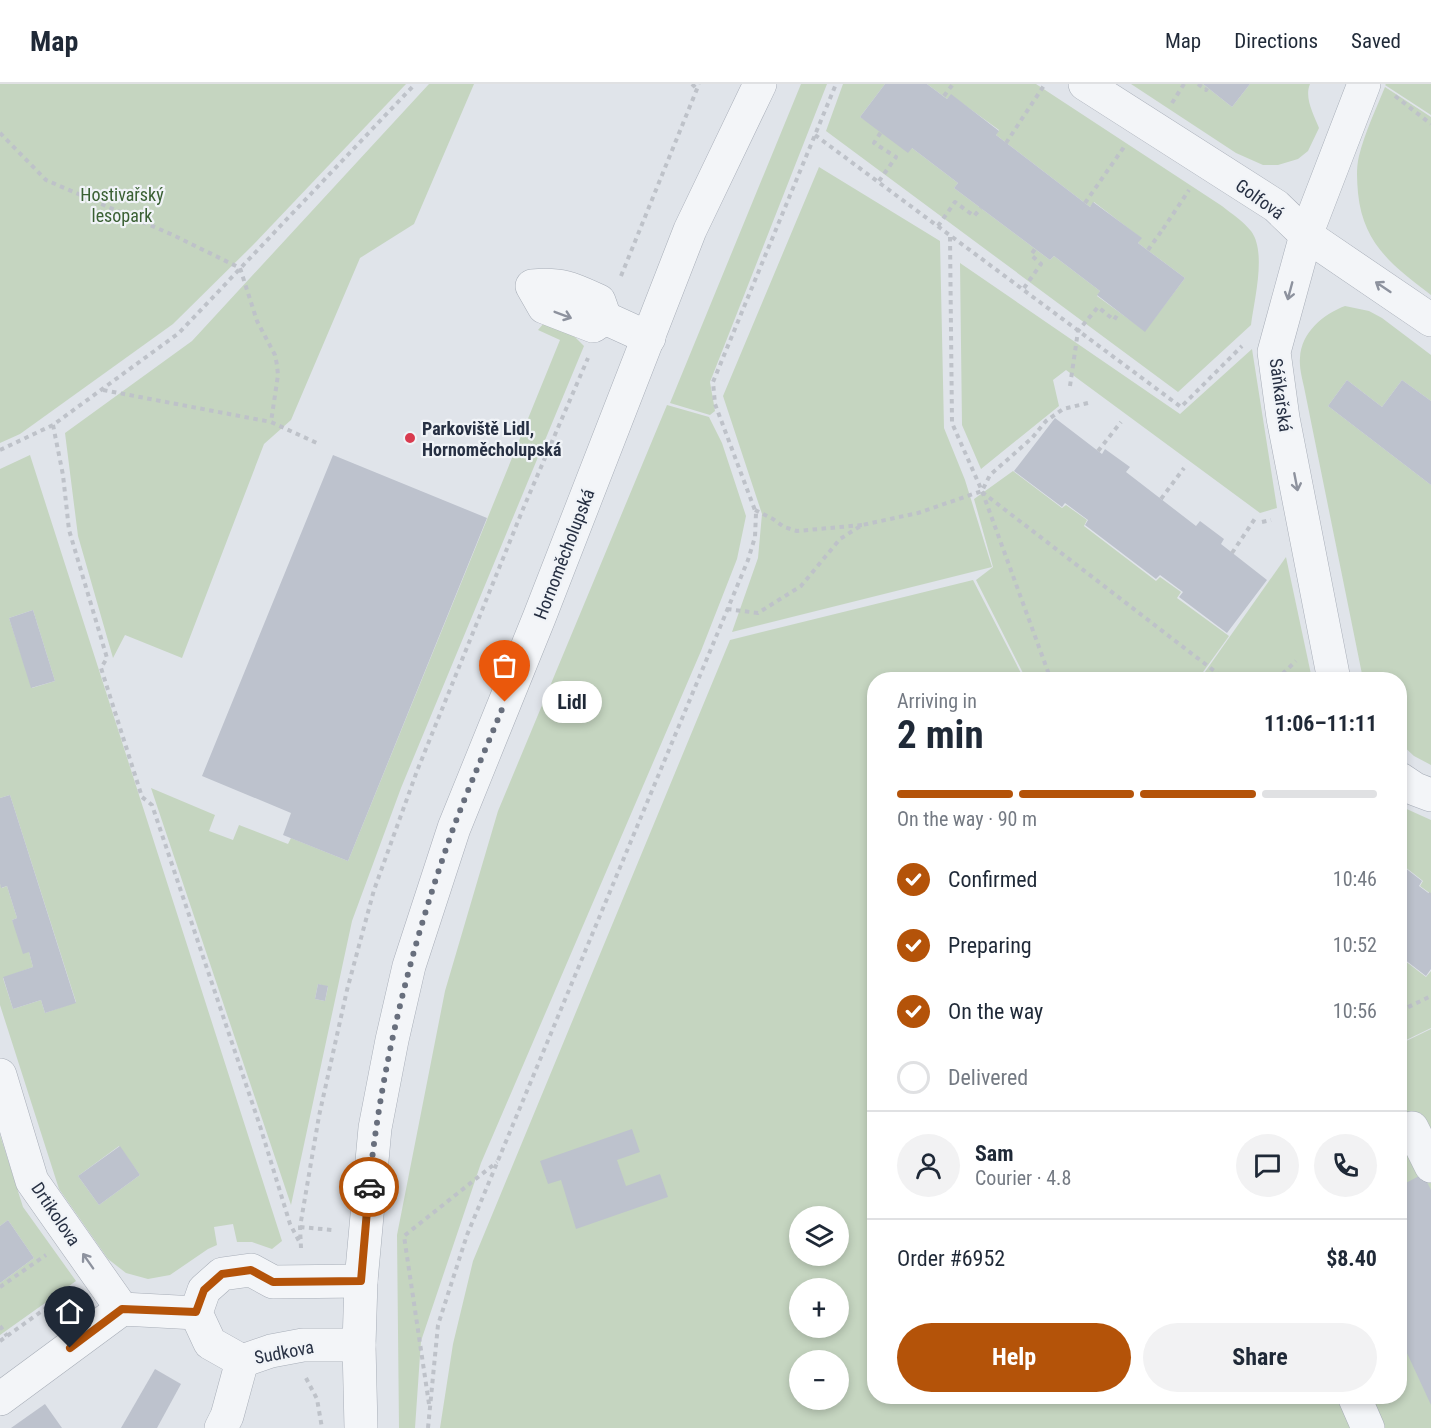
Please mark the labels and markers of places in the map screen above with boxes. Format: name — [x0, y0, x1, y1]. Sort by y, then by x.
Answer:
place label: Parkoviště Lidl, Hornoměcholupská — [422, 418, 561, 460]
marker: Parkoviště Lidl, Hornoměcholupská — [403, 431, 417, 445]
pin — [479, 640, 530, 702]
callout: Lidl — [541, 681, 601, 723]
pin — [44, 1286, 95, 1348]

